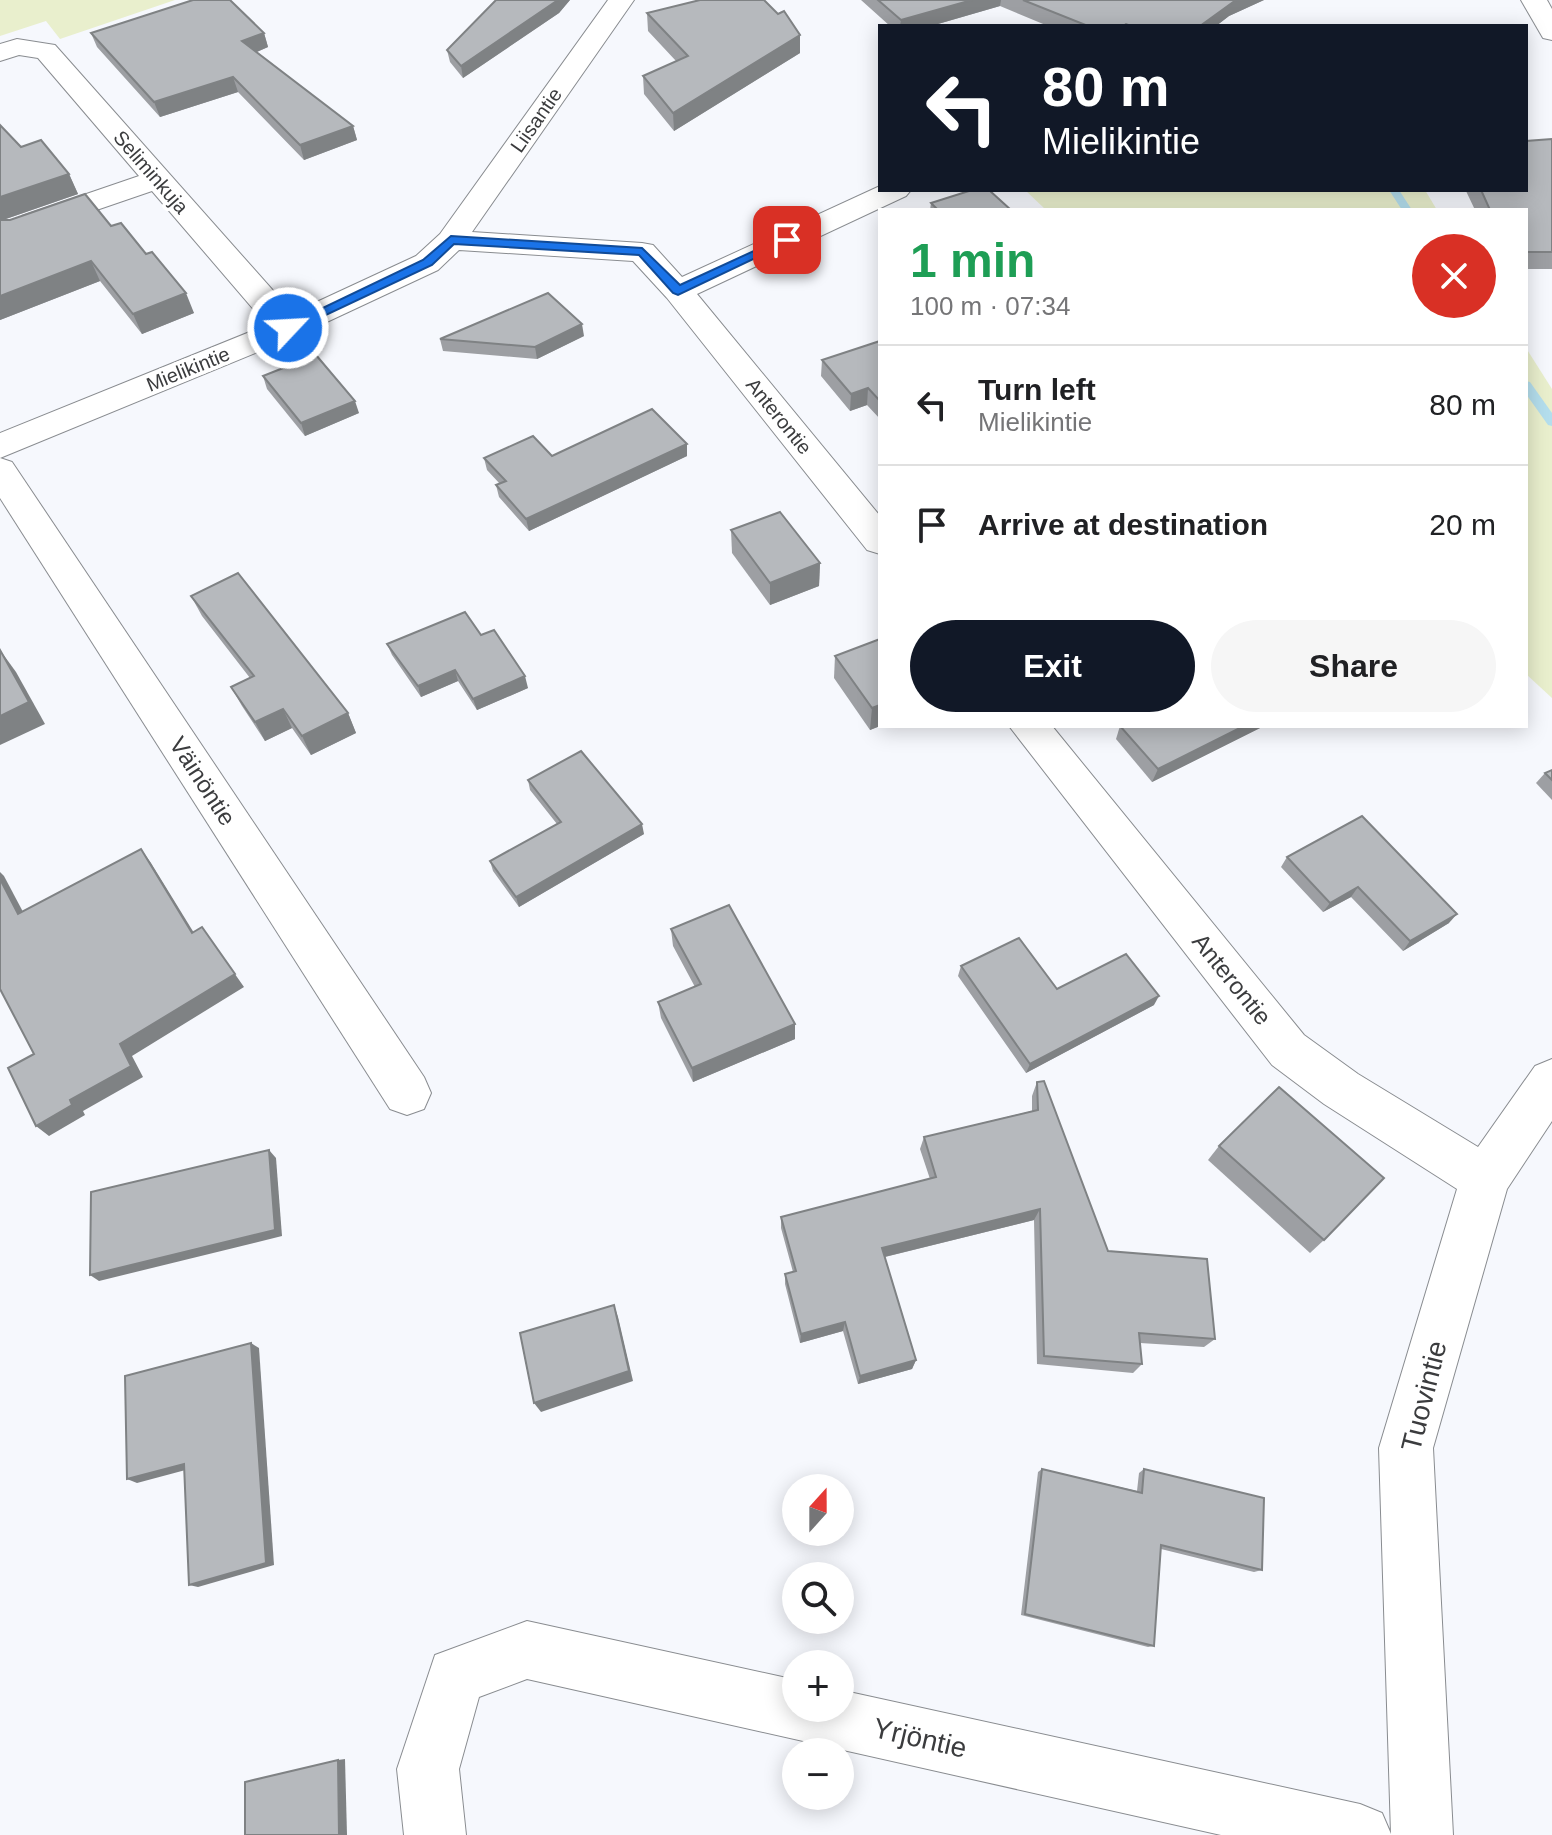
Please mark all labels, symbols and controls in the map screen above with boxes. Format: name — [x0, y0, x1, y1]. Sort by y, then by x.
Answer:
text: 80 m — [1042, 55, 1170, 118]
icon: left — [910, 56, 1014, 160]
street label: Liisantie — [506, 84, 566, 156]
text: Mielikintie — [1042, 121, 1200, 162]
street label: Seliminkuja — [109, 126, 193, 218]
pin — [753, 206, 821, 274]
icon: arrive — [765, 218, 809, 262]
text: 1 min — [910, 234, 1035, 287]
button: close — [1412, 234, 1496, 318]
position arrow — [246, 286, 330, 370]
text: 100 m · 07:34 — [910, 291, 1070, 321]
street label: Mielikintie — [143, 342, 233, 396]
text: Turn left — [978, 373, 1096, 406]
street label: Anterontie — [742, 374, 816, 458]
icon: left — [910, 383, 954, 427]
text: 80 m — [1429, 388, 1496, 421]
text: Mielikintie — [978, 407, 1092, 437]
icon: arrive — [910, 503, 954, 547]
text: Arrive at destination — [978, 508, 1268, 541]
text: 20 m — [1429, 508, 1496, 541]
button: Exit — [910, 620, 1195, 712]
button: Share — [1211, 620, 1496, 712]
street label: Väinöntie — [164, 732, 242, 830]
street label: Anterontie — [1187, 928, 1277, 1030]
street label: Tuovintie — [1395, 1338, 1453, 1454]
north arrow — [782, 1474, 854, 1546]
map controls — [782, 1474, 854, 1810]
button: search — [782, 1562, 854, 1634]
button: + — [782, 1650, 854, 1722]
street label: Yrjöntie — [870, 1712, 970, 1764]
button: − — [782, 1738, 854, 1810]

